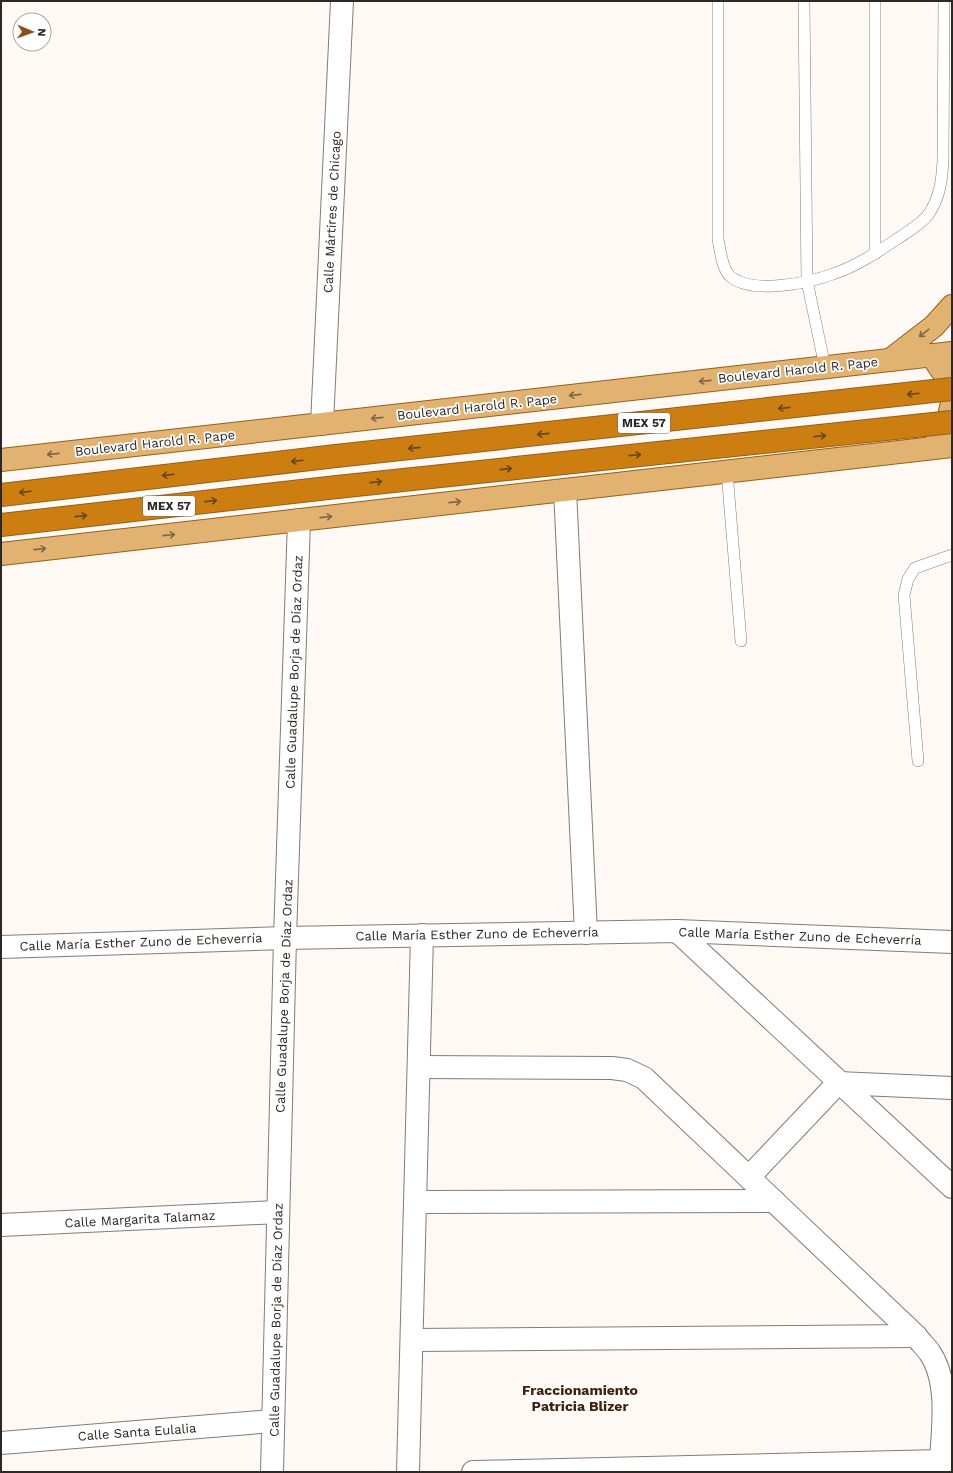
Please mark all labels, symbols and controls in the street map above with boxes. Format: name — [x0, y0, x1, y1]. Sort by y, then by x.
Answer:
north arrow — [12, 12, 52, 52]
text: N — [35, 28, 48, 37]
street label: Calle Mártires de Chicago — [320, 130, 344, 293]
one-way arrow — [919, 329, 930, 337]
street label: Boulevard Harold R. Pape — [717, 354, 879, 386]
one-way arrow — [699, 377, 712, 385]
one-way arrow — [907, 390, 920, 397]
street label: Boulevard Harold R. Pape — [396, 391, 558, 423]
one-way arrow — [569, 392, 582, 399]
one-way arrow — [778, 404, 791, 411]
road number: MEX 57 — [618, 413, 670, 433]
one-way arrow — [371, 414, 384, 422]
street label: Boulevard Harold R. Pape — [74, 427, 236, 459]
one-way arrow — [537, 430, 550, 437]
one-way arrow — [813, 432, 826, 439]
one-way arrow — [408, 444, 421, 451]
one-way arrow — [47, 451, 60, 458]
one-way arrow — [628, 451, 641, 459]
one-way arrow — [291, 457, 304, 464]
one-way arrow — [499, 465, 512, 473]
one-way arrow — [162, 472, 175, 479]
one-way arrow — [369, 479, 382, 486]
one-way arrow — [19, 488, 32, 496]
road number: MEX 57 — [143, 496, 195, 516]
one-way arrow — [204, 497, 217, 505]
one-way arrow — [448, 499, 461, 506]
one-way arrow — [75, 512, 88, 519]
one-way arrow — [319, 513, 332, 521]
one-way arrow — [162, 531, 175, 538]
one-way arrow — [33, 545, 46, 553]
street label: Calle Guadalupe Borja de Díaz Ordaz — [282, 555, 306, 789]
street label: Calle Guadalupe Borja de Díaz Ordaz — [272, 879, 296, 1113]
street label: Calle María Esther Zuno de Echeverría — [355, 924, 599, 944]
street label: Calle María Esther Zuno de Echeverría — [678, 924, 922, 948]
street label: Calle María Esther Zuno de Echeverría — [19, 930, 263, 954]
street label: Calle Guadalupe Borja de Díaz Ordaz — [266, 1203, 286, 1437]
street label: Calle Margarita Talamaz — [64, 1208, 216, 1230]
district label: Fraccionamiento Patricia Blizer — [522, 1382, 638, 1414]
street label: Calle Santa Eulalia — [77, 1420, 197, 1444]

